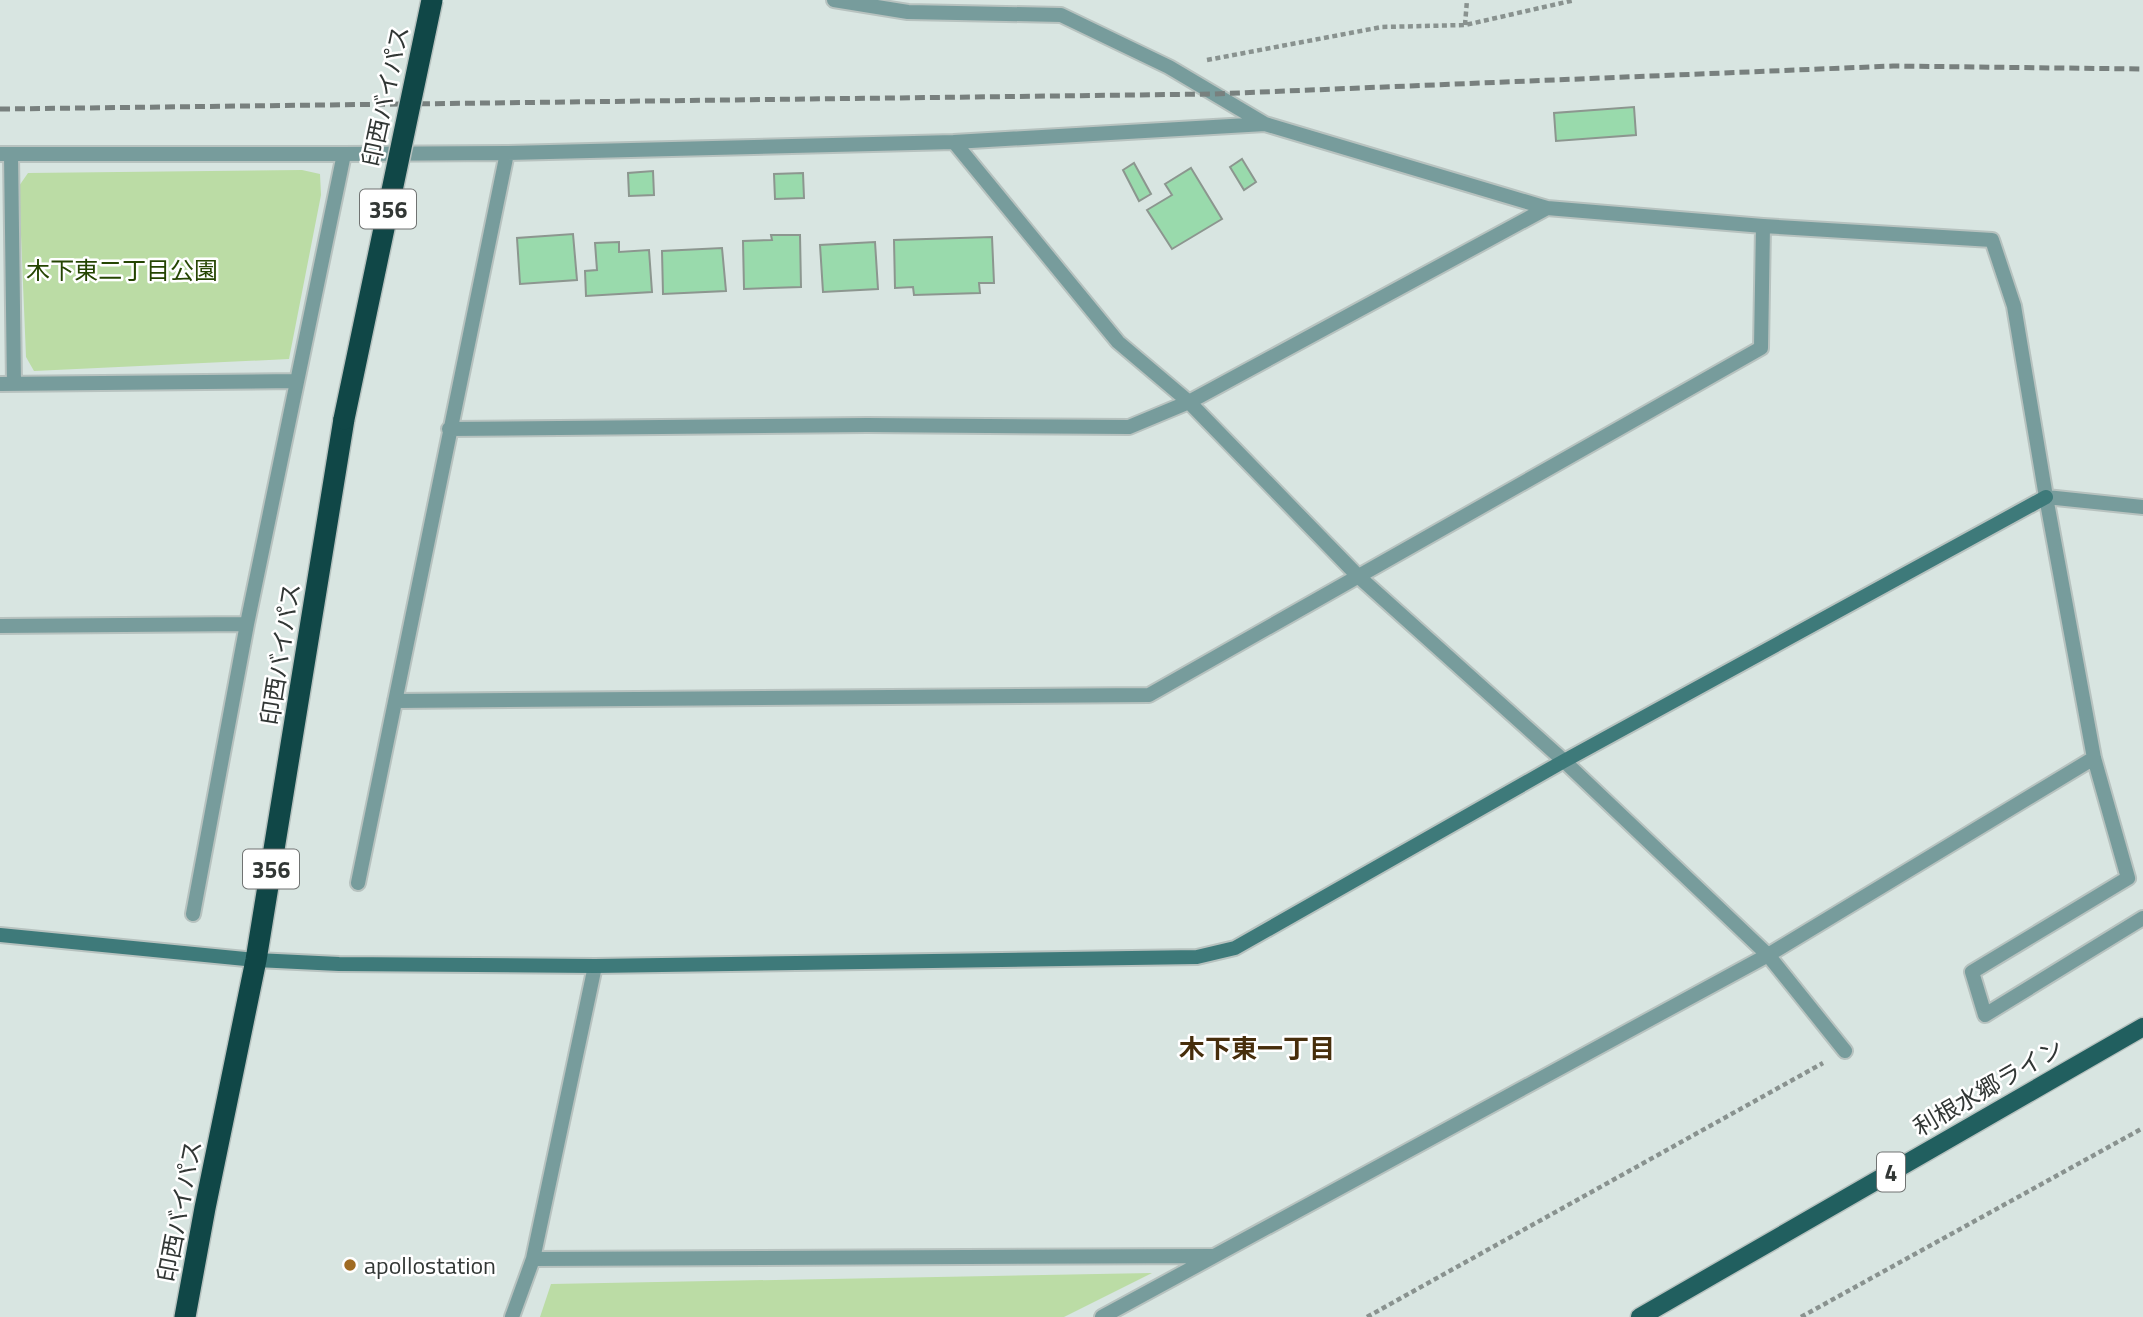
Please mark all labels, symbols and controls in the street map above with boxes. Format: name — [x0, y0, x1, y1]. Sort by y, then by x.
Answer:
street label: 印西バイパス — [352, 22, 418, 170]
road number: 356 — [360, 190, 416, 229]
park label: 木下東二丁目公園 — [26, 252, 218, 288]
street label: 印西バイパス — [251, 580, 309, 728]
road number: 356 — [243, 849, 299, 888]
district label: 木下東一丁目 — [1179, 1029, 1335, 1068]
street label: 利根水郷ライン — [1906, 1029, 2070, 1145]
street label: 印西バイパス — [148, 1137, 210, 1285]
road number: 4 — [1877, 1152, 1905, 1191]
place label: apollostation — [364, 1247, 496, 1283]
marker: apollostation — [342, 1257, 358, 1273]

